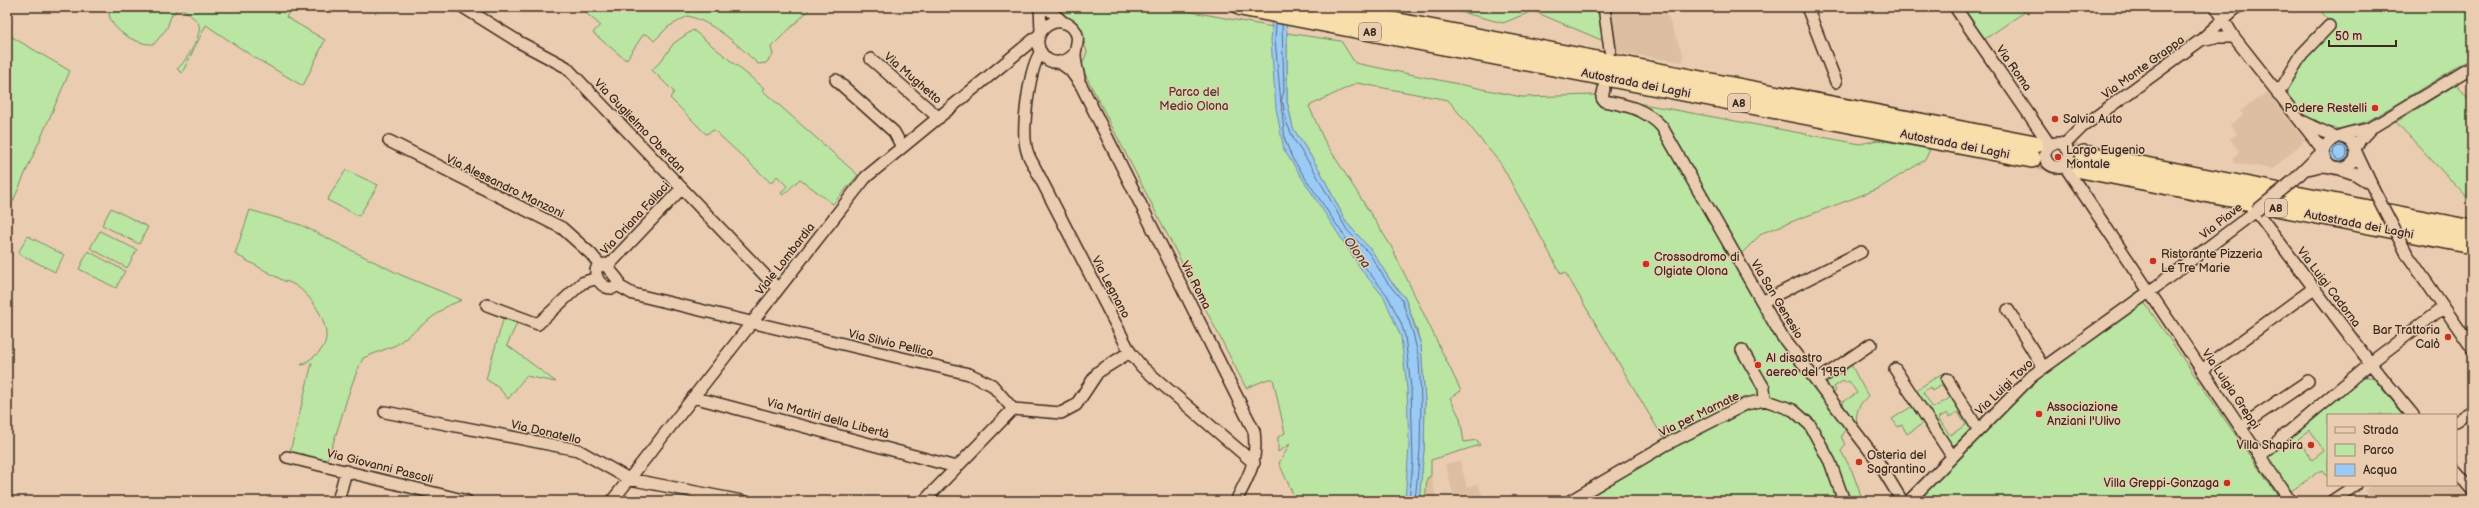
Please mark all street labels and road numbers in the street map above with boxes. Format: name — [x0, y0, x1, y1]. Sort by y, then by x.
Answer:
road number: A8 — [1359, 23, 1381, 41]
street label: Via Monte Grappa — [2099, 32, 2188, 102]
street label: Via Roma — [1992, 43, 2035, 94]
street label: Via Mughetto — [881, 49, 945, 108]
street label: Autostrada dei Laghi — [1580, 66, 1692, 101]
street label: Via Guglielmo Oberdan — [591, 76, 689, 177]
road number: A8 — [1728, 94, 1750, 112]
street label: Autostrada dei Laghi — [1899, 127, 2011, 162]
street label: Via Alessandro Manzoni — [443, 151, 567, 222]
street label: Via Oriana Fallaci — [597, 178, 673, 258]
road number: A8 — [2265, 199, 2287, 217]
street label: Via Piave — [2197, 200, 2246, 243]
street label: Autostrada dei Laghi — [2303, 207, 2415, 242]
street label: Viale Lombardia — [753, 220, 818, 298]
street label: Via Luigi Cadorna — [2294, 244, 2364, 331]
street label: Via Legnano — [1088, 254, 1133, 321]
street label: Via San Genesio — [1747, 257, 1806, 342]
street label: Via Roma — [1177, 259, 1214, 312]
street label: Via Silvio Pellico — [847, 326, 935, 361]
street label: Via Luigia Greppi — [2198, 346, 2263, 432]
street label: Via Luigi Tovo — [1972, 356, 2036, 419]
street label: Via per Marnate — [1657, 389, 1742, 440]
street label: Via Martiri della Libertà — [765, 395, 891, 442]
street label: Via Donatello — [509, 417, 583, 448]
street label: Via Giovanni Pascoli — [325, 446, 435, 487]

